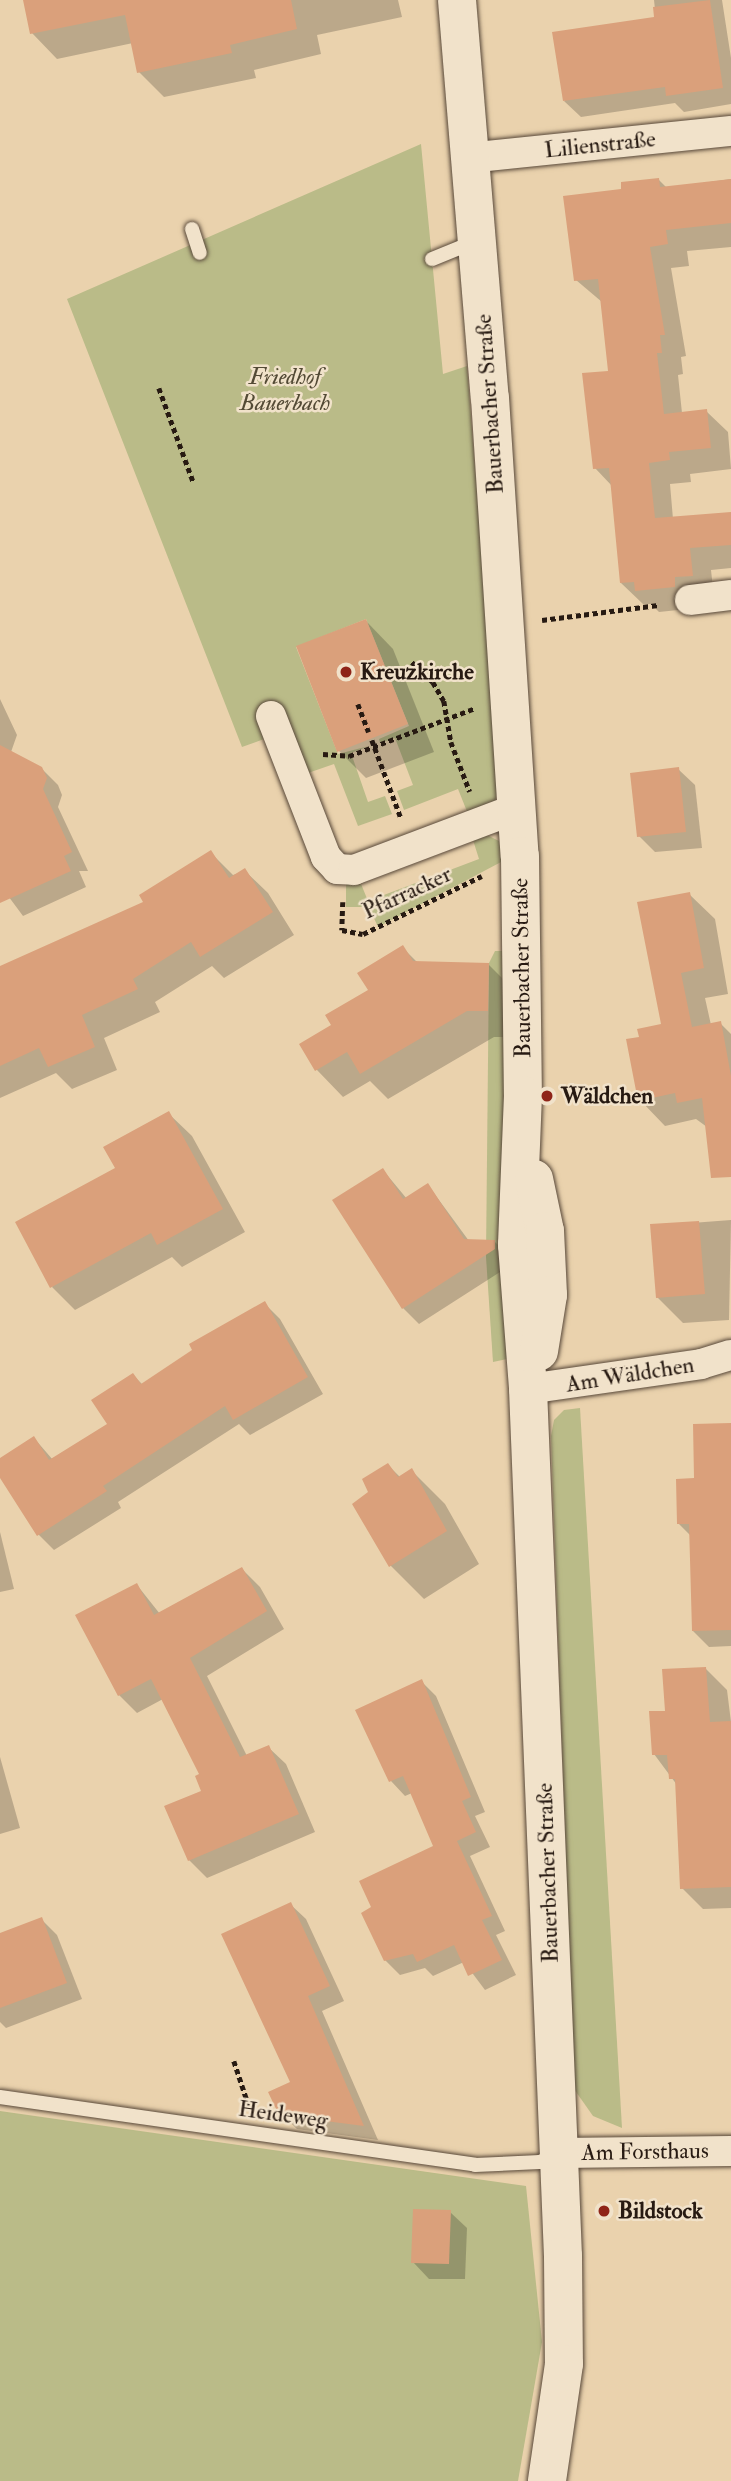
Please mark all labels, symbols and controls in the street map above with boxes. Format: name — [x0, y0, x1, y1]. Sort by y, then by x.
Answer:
street label: Lilienstraße — [543, 125, 657, 165]
street label: Bauerbacher Straße — [470, 313, 510, 495]
park label: Friedhof Bauerbach — [240, 363, 330, 417]
place label: Kreuzkirche — [360, 658, 474, 686]
marker: Kreuzkirche — [338, 664, 354, 680]
street label: Pfarracker — [358, 860, 456, 926]
street label: Bauerbacher Straße — [507, 878, 537, 1058]
place label: Wäldchen — [561, 1082, 653, 1110]
marker: Wäldchen — [539, 1088, 555, 1104]
street label: Am Wäldchen — [564, 1351, 696, 1399]
street label: Bauerbacher Straße — [531, 1783, 565, 1963]
street label: Heideweg — [236, 2095, 330, 2135]
street label: Am Forsthaus — [581, 2137, 709, 2167]
place label: Bildstock — [618, 2197, 703, 2225]
marker: Bildstock — [596, 2203, 612, 2219]

